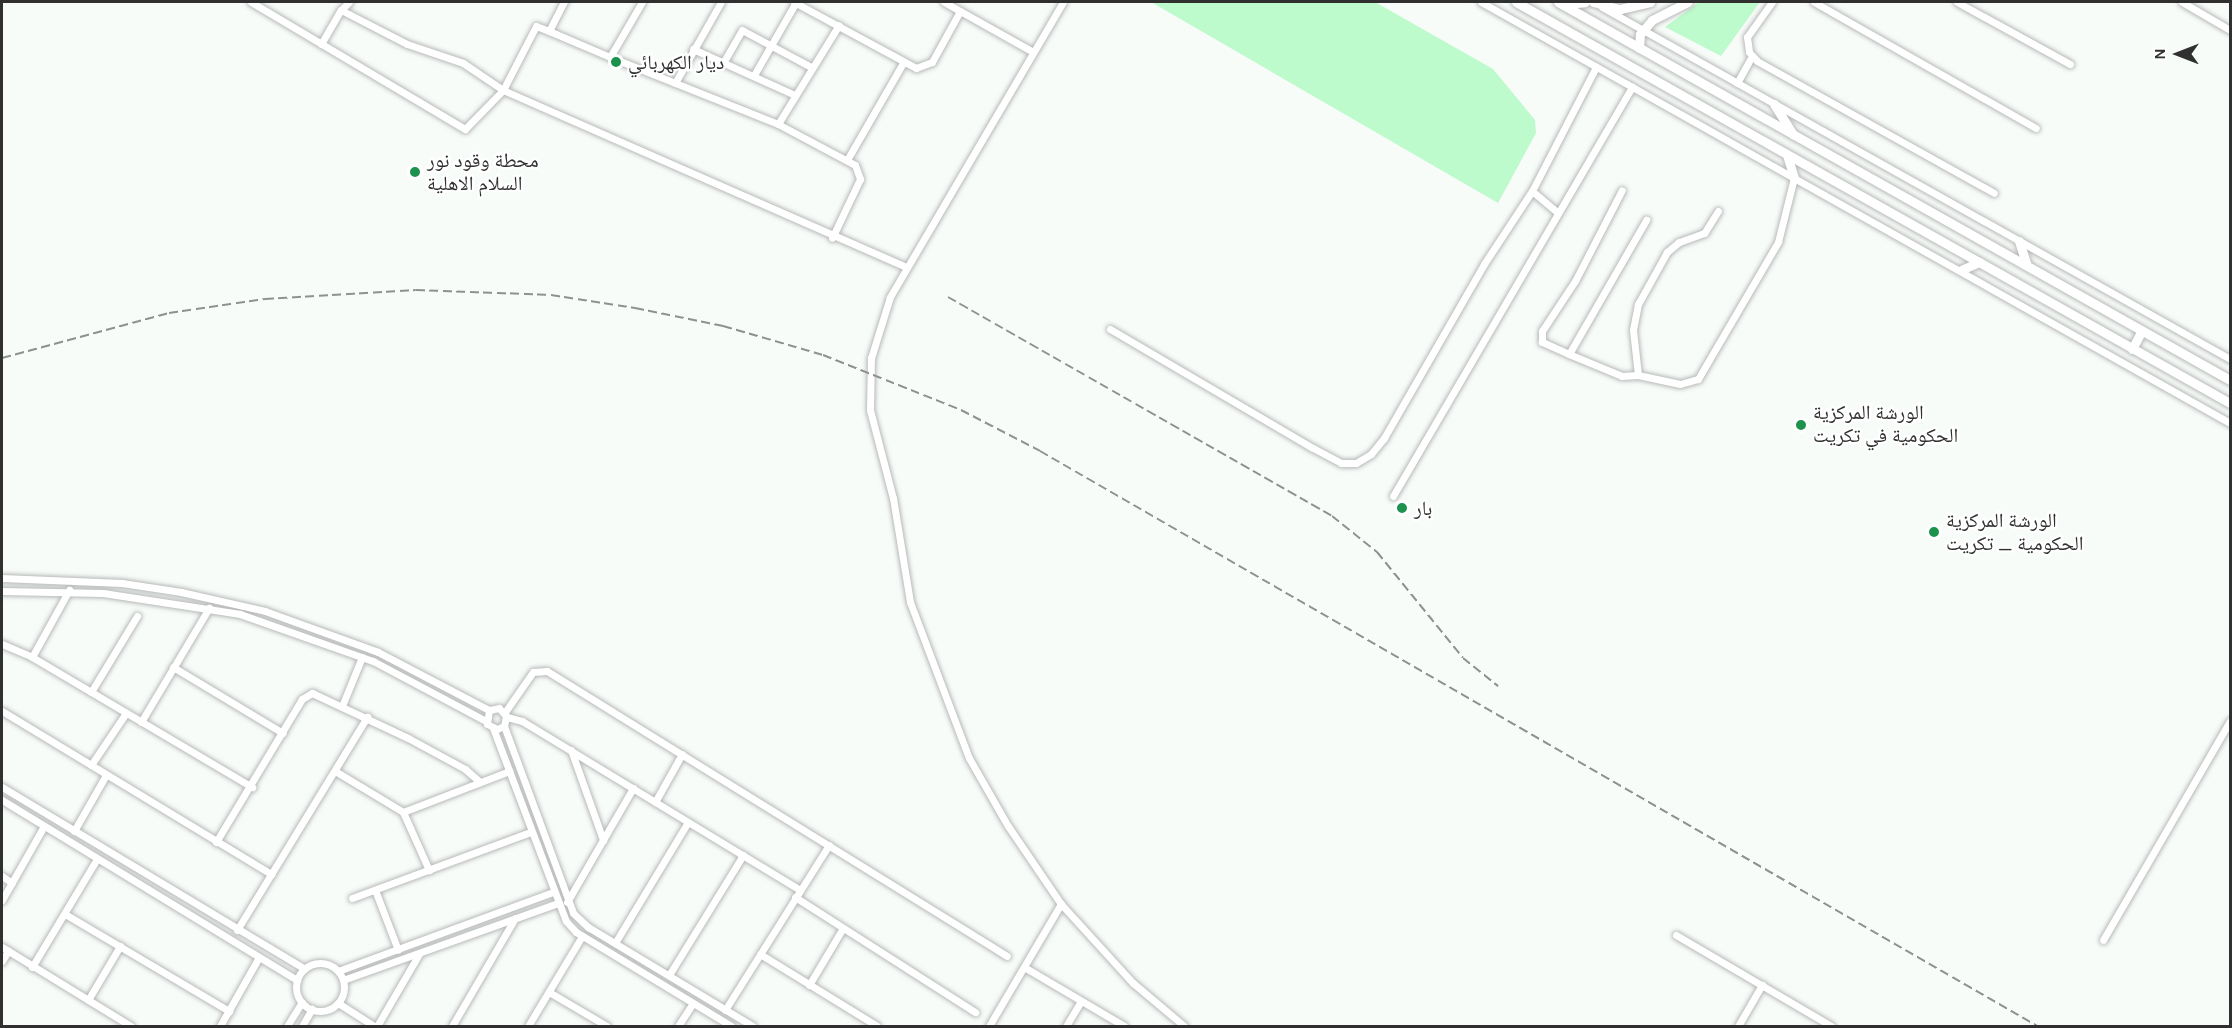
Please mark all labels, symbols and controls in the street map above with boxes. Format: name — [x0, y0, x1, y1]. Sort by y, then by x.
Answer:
north arrow — [2148, 24, 2208, 84]
text: N — [2150, 48, 2169, 60]
place label: ديار الكهربائي — [628, 50, 724, 74]
marker: ديار الكهربائي — [609, 55, 623, 69]
place label: محطة وقود نور السلام الاهلية — [427, 148, 539, 195]
marker: محطة وقود نور السلام الاهلية — [408, 165, 422, 179]
place label: الورشة المركزية الحكومية في تكريت — [1813, 401, 1958, 448]
marker: الورشة المركزية الحكومية في تكريت — [1794, 418, 1808, 432]
place label: بار — [1414, 496, 1432, 520]
marker: بار — [1395, 501, 1409, 515]
place label: الورشة المركزية الحكومية _ تكريت — [1946, 508, 2084, 555]
marker: الورشة المركزية الحكومية _ تكريت — [1927, 525, 1941, 539]

